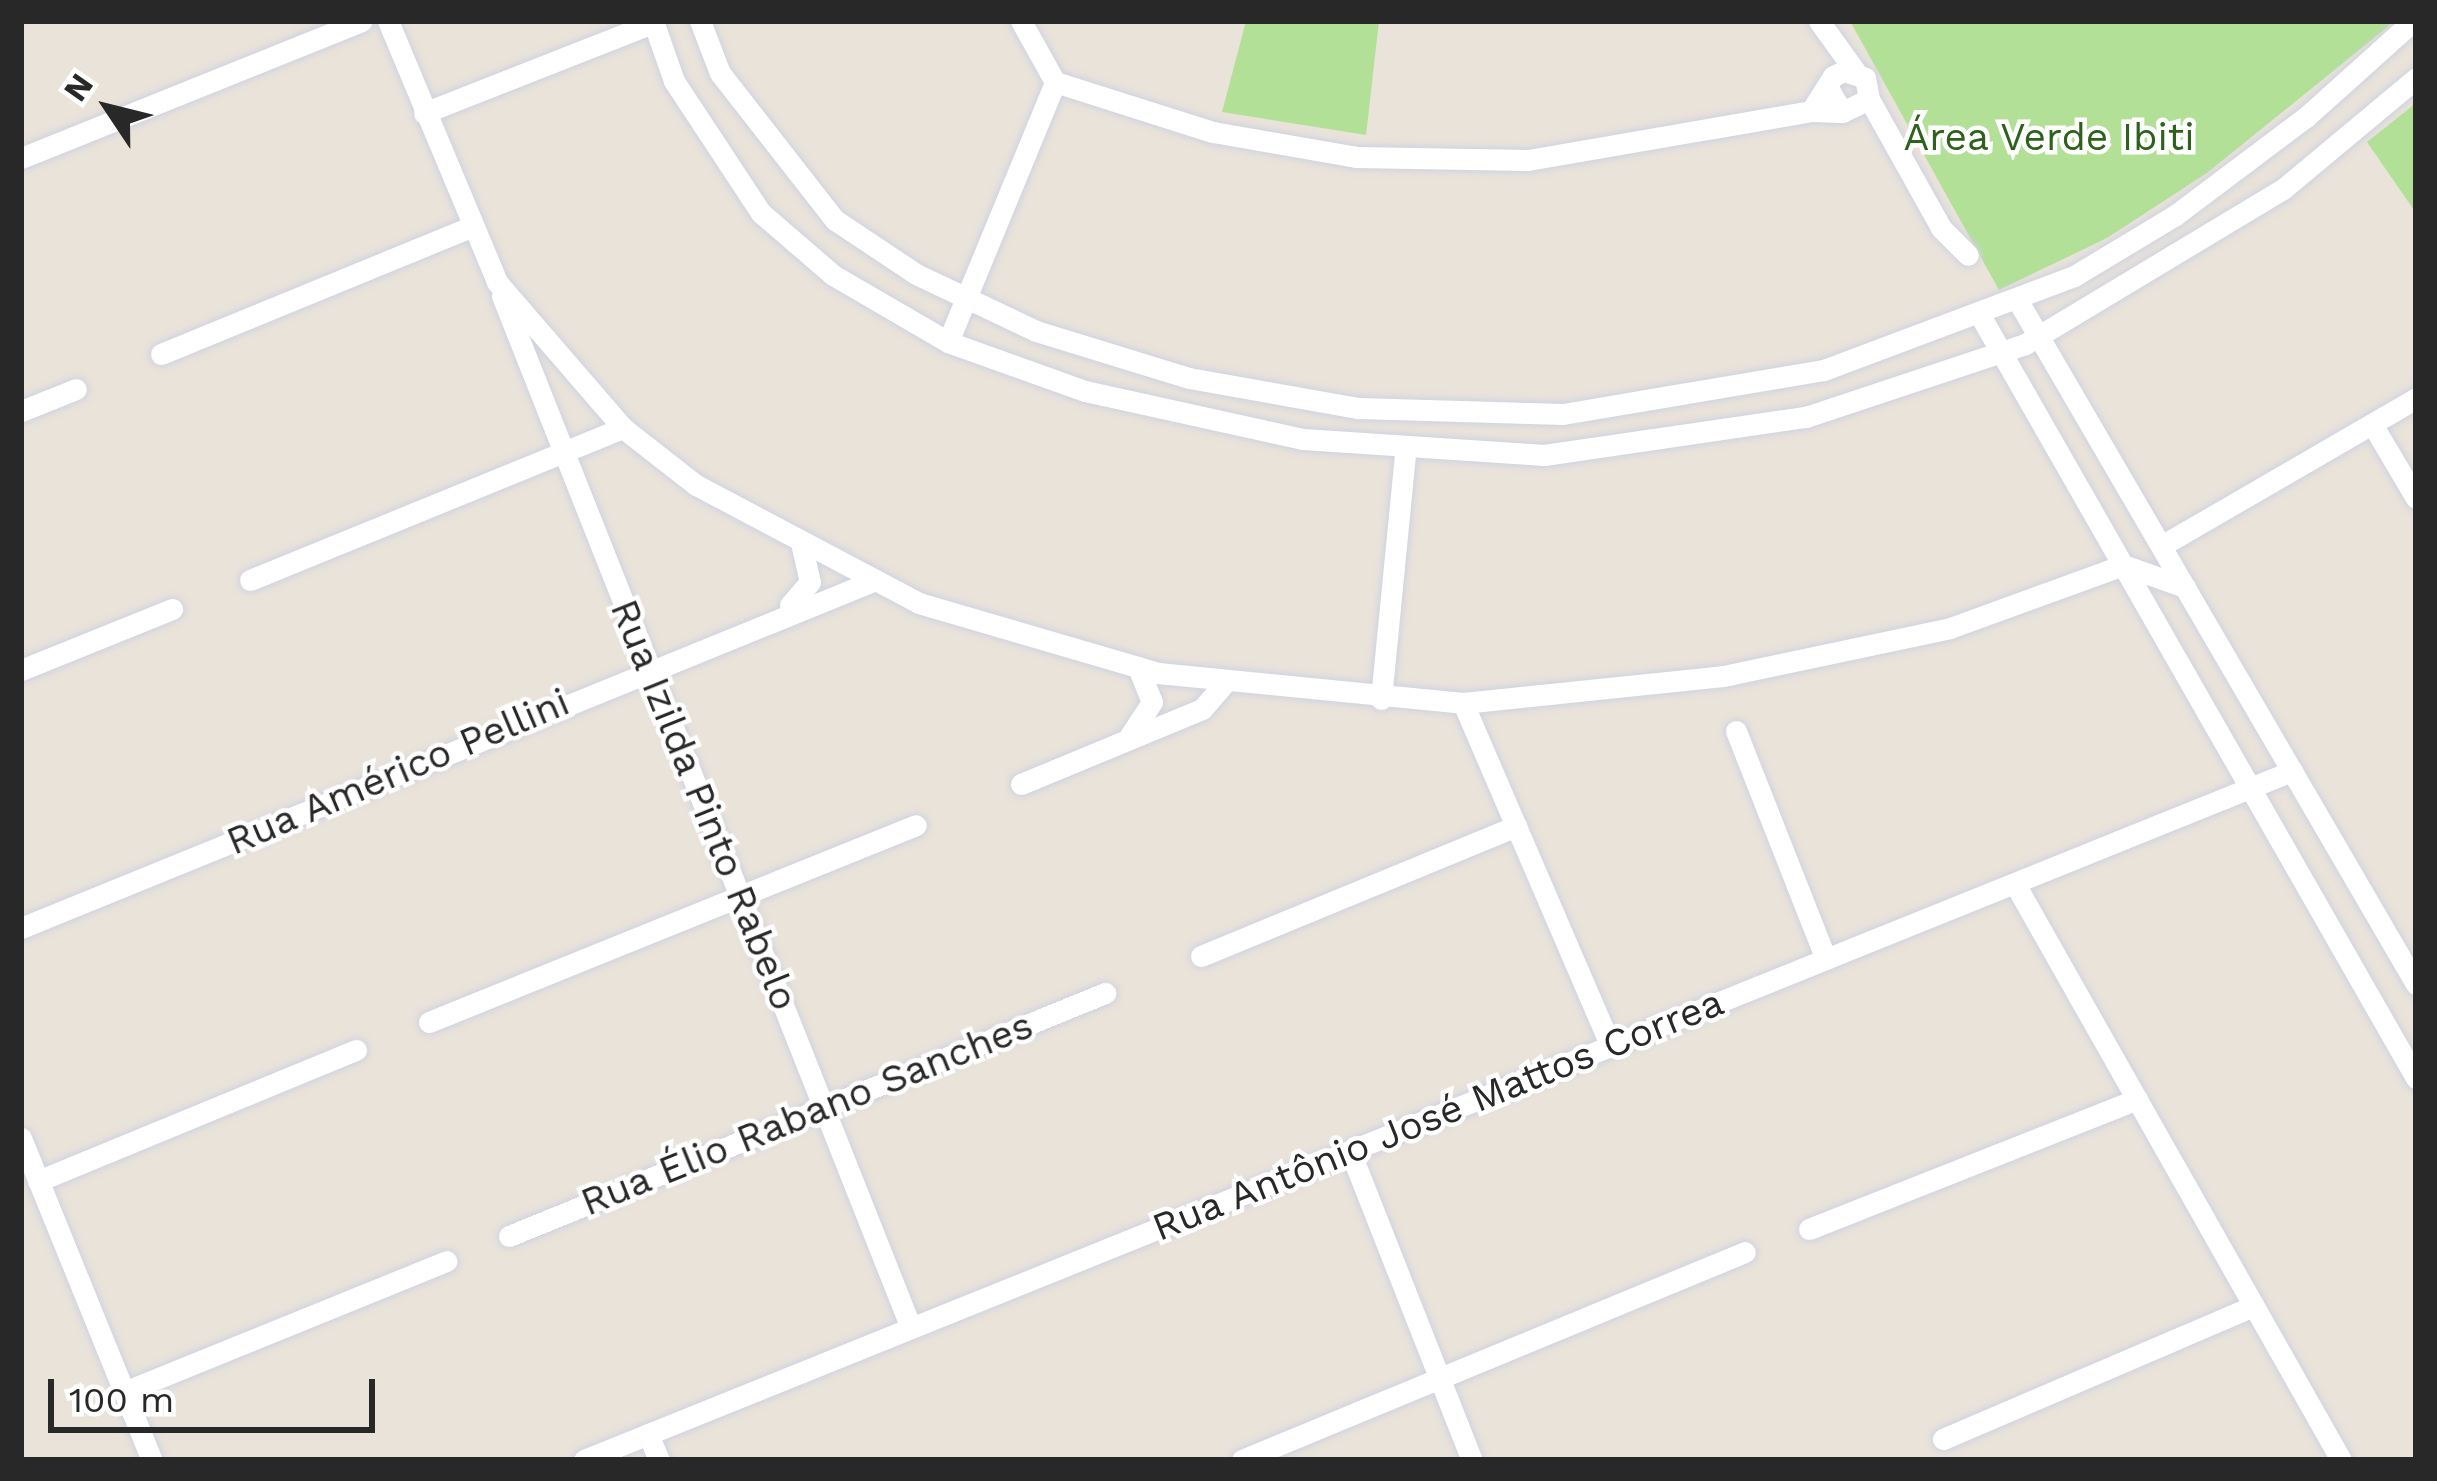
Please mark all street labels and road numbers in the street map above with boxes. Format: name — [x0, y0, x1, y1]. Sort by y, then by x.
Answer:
street label: Rua Izilda Pinto Rabelo — [600, 592, 808, 1018]
street label: Rua Américo Pellini — [219, 678, 577, 866]
street label: Rua Antônio José Mattos Correa — [1144, 978, 1732, 1252]
street label: Rua Élio Rabano Sanches — [574, 1002, 1040, 1226]

